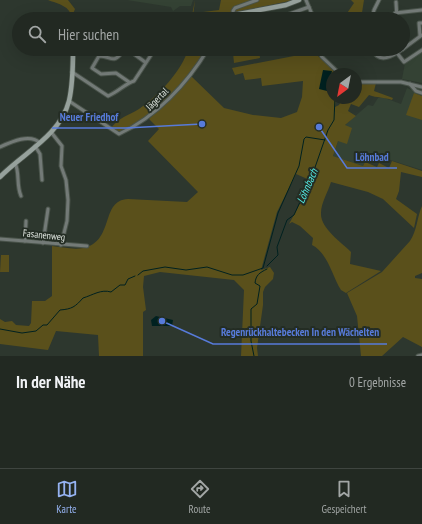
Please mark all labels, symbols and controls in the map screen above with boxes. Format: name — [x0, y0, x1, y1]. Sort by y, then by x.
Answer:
search box — [12, 12, 410, 56]
icon: search — [26, 23, 48, 45]
text: Hier suchen — [58, 25, 119, 44]
north arrow — [326, 68, 362, 104]
street label: Jägertal — [142, 84, 172, 114]
callout: Neuer Friedhof — [52, 105, 126, 128]
text: Neuer Friedhof — [60, 110, 119, 124]
callout: Löhnbad — [347, 145, 397, 168]
text: Löhnbad — [355, 150, 389, 164]
water label: Löhnbach — [293, 165, 321, 206]
street label: Fasanenweg — [22, 226, 66, 244]
callout: Regenrückhaltebecken In den Wächelten — [213, 321, 387, 344]
text: Regenrückhaltebecken In den Wächelten — [221, 325, 379, 339]
text: In der Nähe — [16, 371, 86, 393]
text: 0 Ergebnisse — [349, 374, 406, 391]
tab: Karte — [56, 478, 78, 516]
tab: Route — [189, 478, 211, 516]
tab: Gespeichert — [322, 478, 367, 516]

